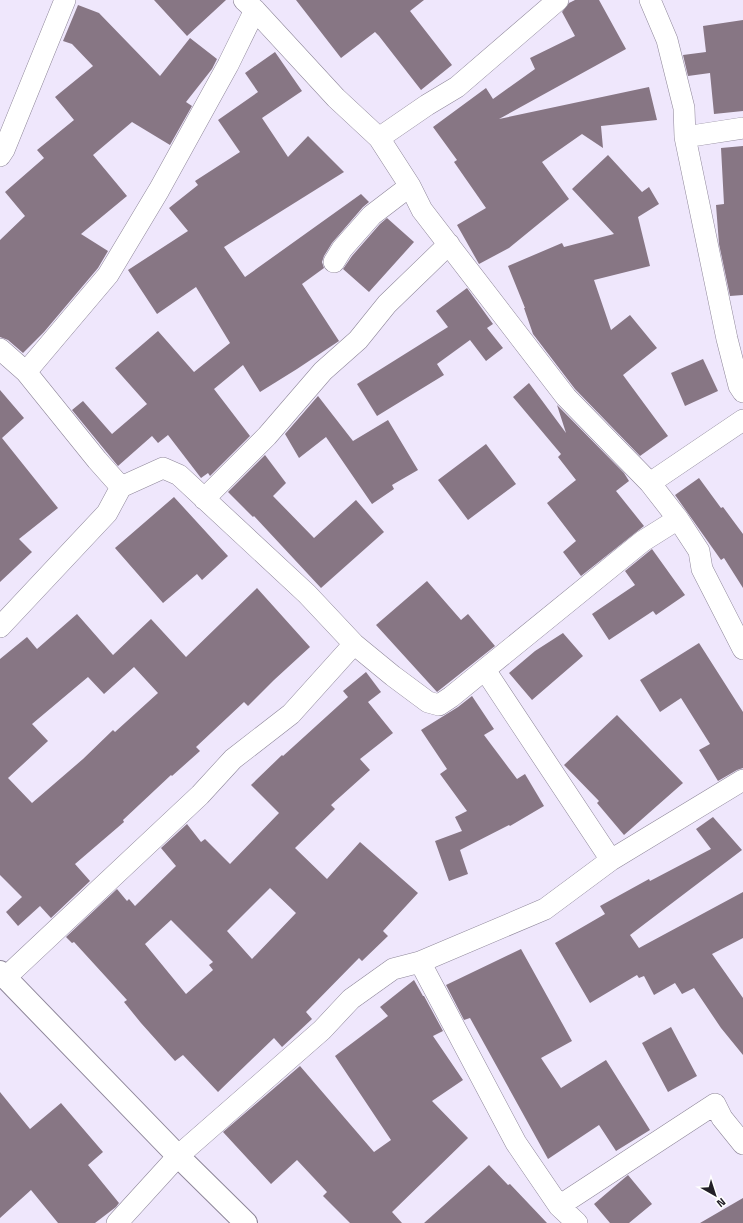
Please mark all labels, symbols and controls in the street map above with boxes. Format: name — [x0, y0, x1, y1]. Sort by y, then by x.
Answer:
north arrow — [695, 1175, 735, 1215]
text: N — [713, 1194, 729, 1211]

